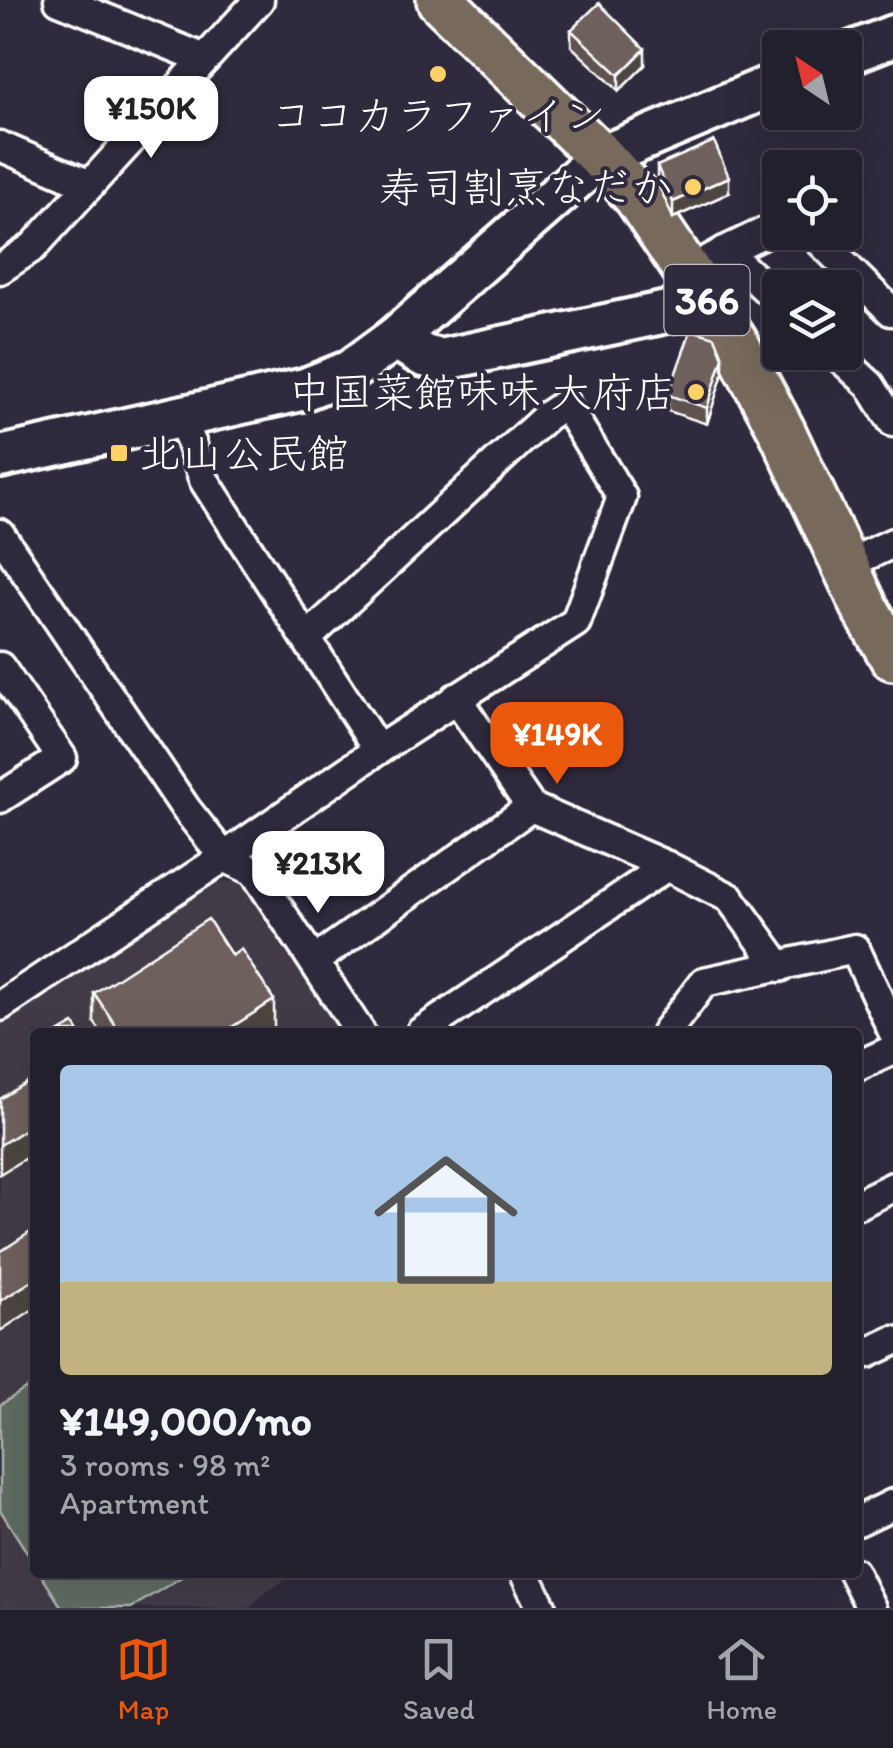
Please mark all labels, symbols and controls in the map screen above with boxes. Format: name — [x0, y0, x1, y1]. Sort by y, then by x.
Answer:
north arrow — [762, 30, 862, 130]
map controls — [762, 30, 862, 370]
marker: ココカラファイン — [427, 63, 449, 85]
pin: ¥150K — [81, 76, 221, 161]
text: ¥150K — [106, 89, 196, 127]
place label: ココカラファイン — [270, 90, 606, 141]
button: locate — [762, 150, 862, 250]
place label: 寿司割烹なだか — [379, 162, 673, 213]
marker: 寿司割烹なだか — [682, 176, 704, 198]
road number: 366 — [664, 265, 750, 335]
button: layers — [762, 270, 862, 370]
place label: 中国菜館味味 大府店 — [289, 367, 676, 418]
marker: 中国菜館味味 大府店 — [685, 381, 707, 403]
place label: 北山公民館 — [139, 428, 349, 479]
marker: 北山公民館 — [108, 442, 130, 464]
pin: ¥149K — [487, 702, 627, 787]
text: ¥149K — [512, 715, 602, 753]
pin: ¥213K — [248, 831, 388, 916]
text: ¥213K — [274, 844, 362, 882]
icon: home — [356, 1130, 536, 1310]
text: ¥149,000/mo — [60, 1395, 312, 1446]
text: 3 rooms · 98 m² — [60, 1446, 271, 1484]
text: Apartment — [60, 1484, 209, 1522]
tab: Map — [116, 1632, 171, 1726]
tab: Saved — [403, 1632, 474, 1726]
tab: Home — [706, 1632, 777, 1726]

